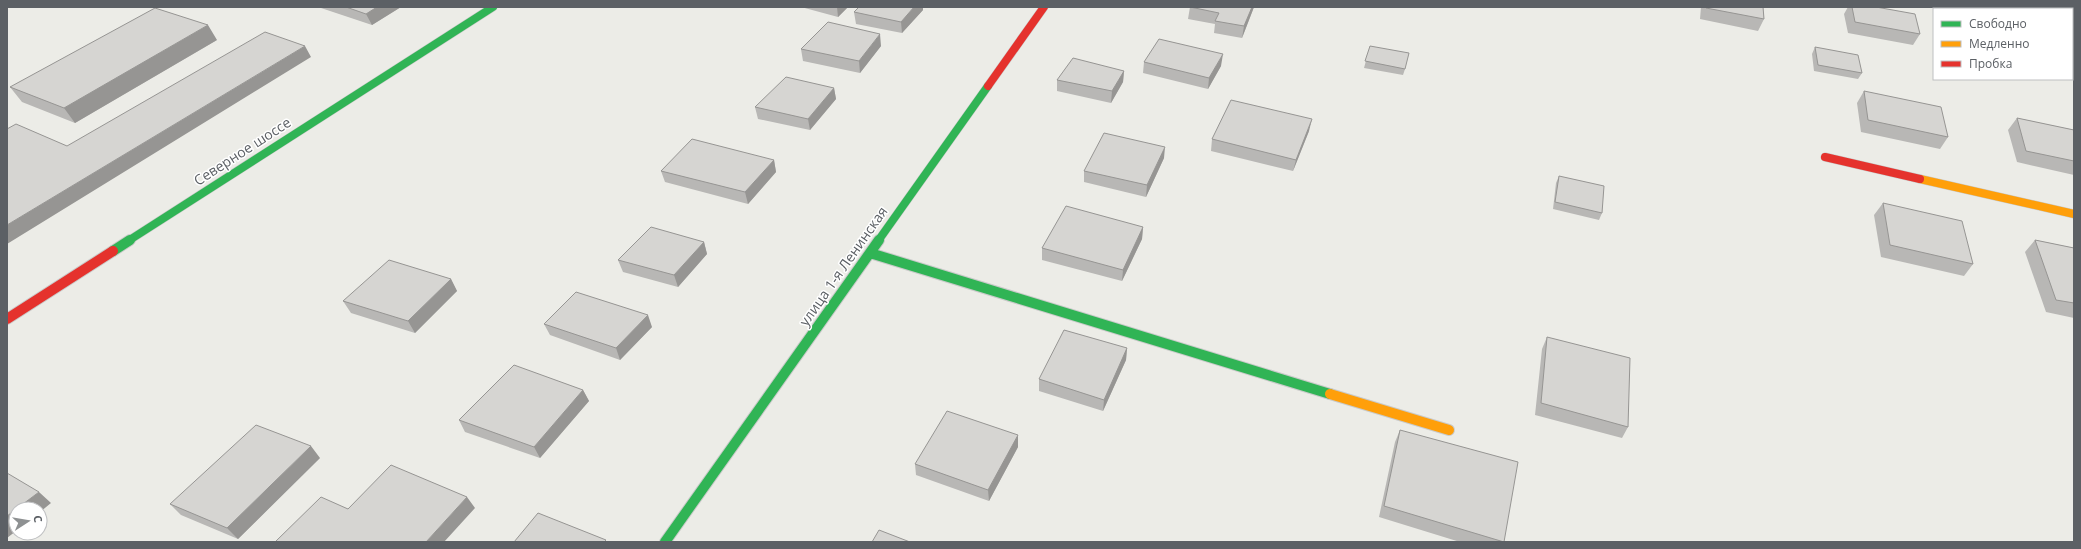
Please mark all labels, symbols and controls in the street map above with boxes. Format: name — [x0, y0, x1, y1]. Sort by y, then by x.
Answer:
legend — [1933, 8, 2073, 80]
text: Свободно — [1969, 15, 2027, 32]
text: Медленно — [1969, 35, 2029, 52]
text: Пробка — [1969, 55, 2012, 72]
street label: Северное шоссе — [190, 112, 294, 189]
street label: улица 1-я Ленинская — [795, 202, 891, 330]
north arrow — [8, 501, 48, 541]
text: С — [30, 514, 46, 524]

